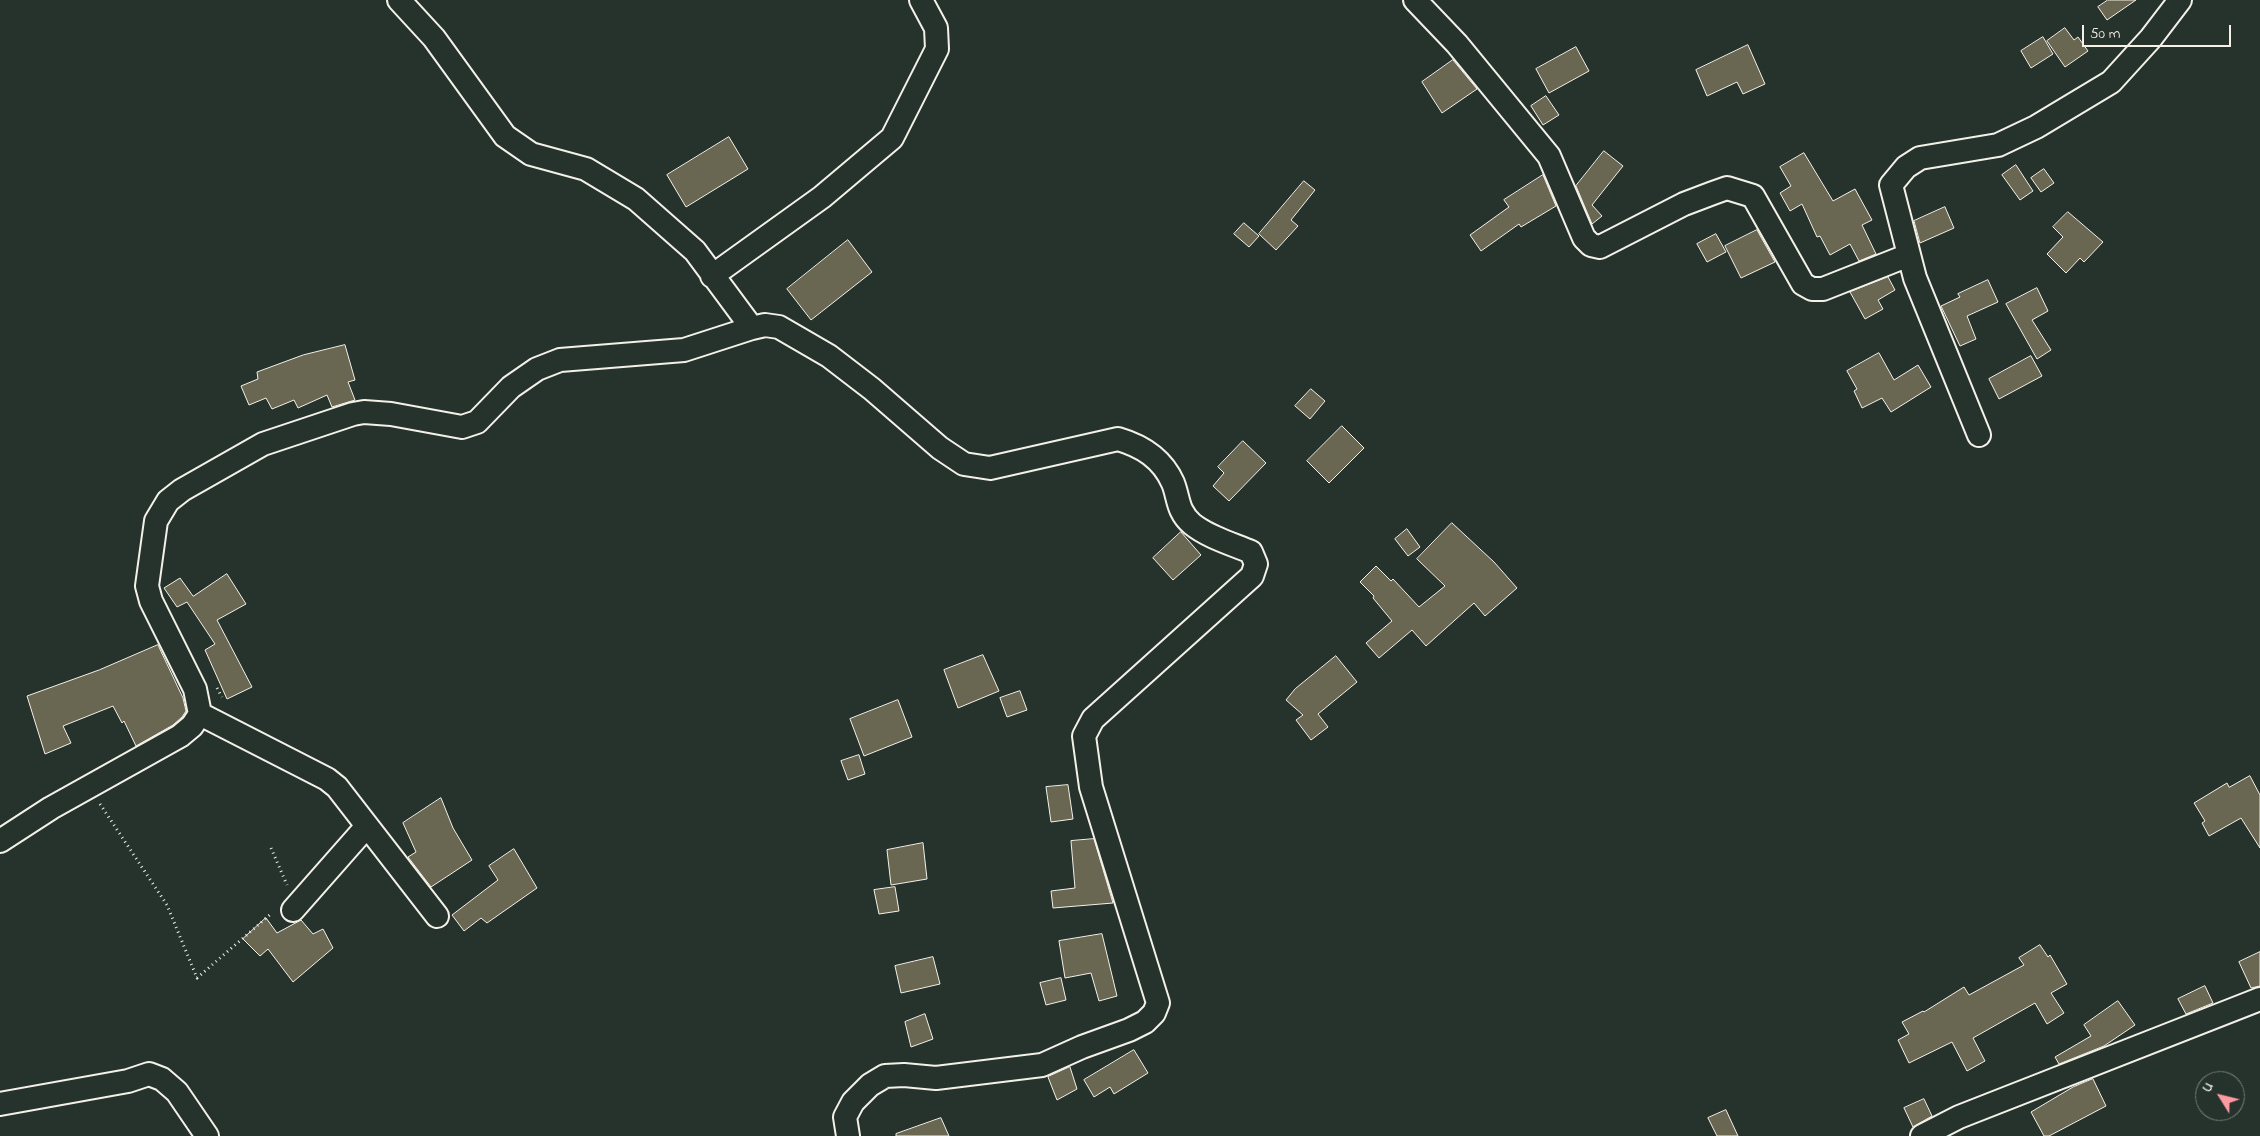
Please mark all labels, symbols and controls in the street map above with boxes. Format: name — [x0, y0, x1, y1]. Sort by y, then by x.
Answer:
scale bar — [2085, 15, 2234, 47]
text: 50 m — [2090, 23, 2120, 45]
north arrow — [2195, 1071, 2245, 1121]
text: U — [2197, 1078, 2219, 1097]

